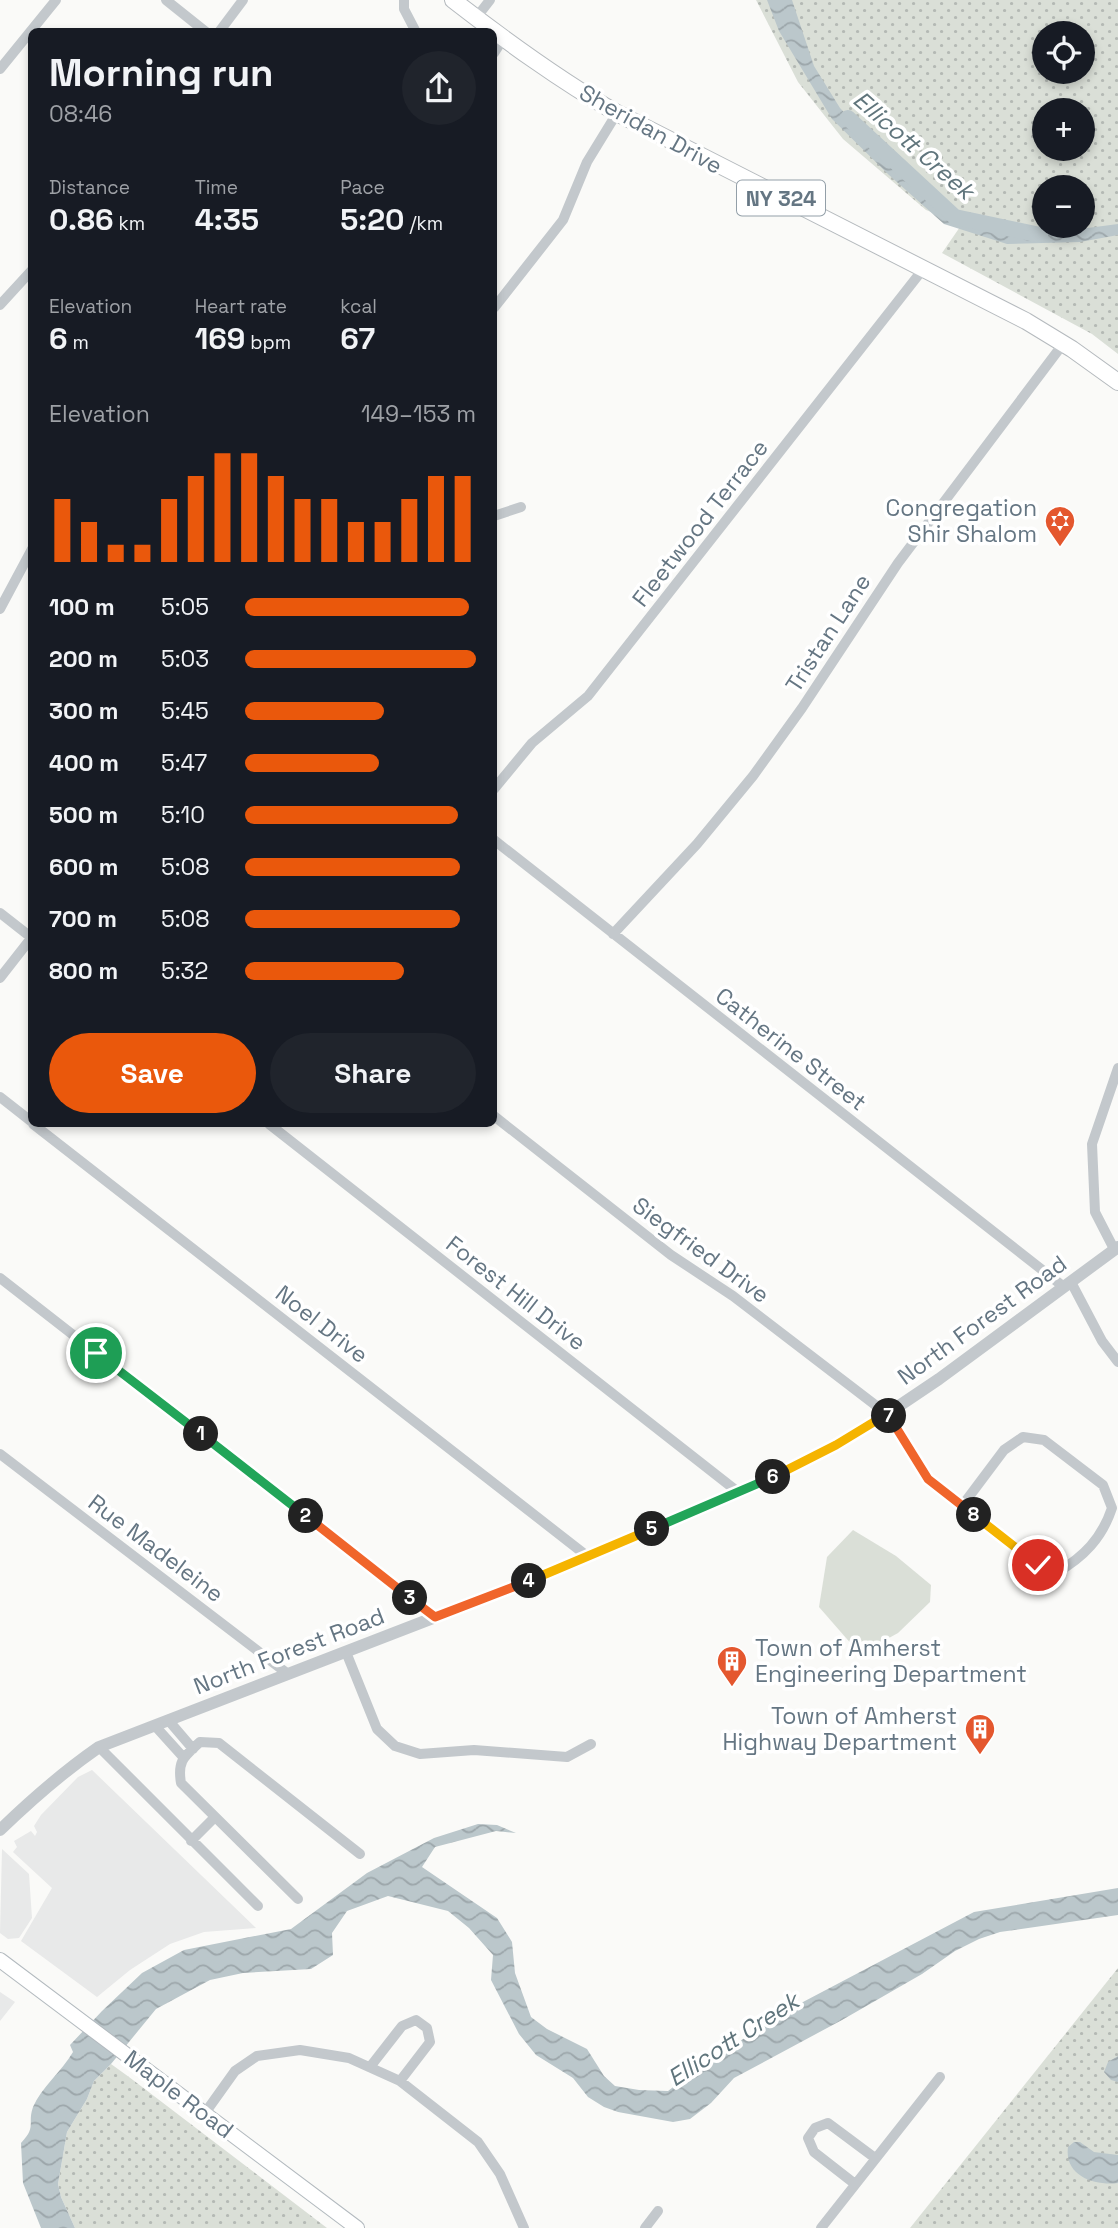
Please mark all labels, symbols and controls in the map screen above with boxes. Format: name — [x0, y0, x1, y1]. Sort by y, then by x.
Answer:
map controls — [1032, 21, 1095, 238]
button: locate — [1032, 21, 1095, 84]
text: Morning run — [49, 49, 274, 97]
button: share — [402, 51, 476, 125]
street label: Sheridan Drive — [574, 77, 728, 181]
water label: Ellicott Creek — [847, 84, 983, 208]
button: + — [1032, 98, 1095, 161]
text: 08:46 — [49, 99, 112, 129]
text: Distance — [49, 175, 130, 200]
text: Time — [195, 175, 238, 200]
text: Pace — [340, 175, 385, 200]
button: − — [1032, 175, 1095, 238]
road number: NY 324 — [737, 180, 825, 216]
text: 0.86 — [49, 200, 114, 239]
text: 4:35 — [195, 200, 259, 239]
text: 5:20 — [340, 200, 405, 239]
text: km — [114, 211, 145, 236]
text: /km — [405, 211, 443, 236]
text: Elevation — [49, 294, 132, 319]
text: Heart rate — [195, 294, 287, 319]
text: kcal — [340, 294, 377, 319]
text: 6 — [49, 319, 68, 358]
text: 169 — [195, 319, 245, 358]
text: 67 — [340, 319, 375, 358]
text: m — [68, 330, 89, 355]
text: bpm — [245, 330, 291, 355]
text: Elevation — [49, 399, 150, 429]
text: 149–153 m — [361, 399, 476, 429]
street label: Fleetwood Terrace — [625, 433, 775, 613]
place label: Congregation Shir Shalom — [885, 493, 1037, 549]
synagogue icon: Congregation Shir Shalom — [1043, 504, 1077, 548]
street label: Tristan Lane — [779, 568, 877, 698]
text: 100 m — [49, 592, 115, 622]
text: 5:05 — [161, 592, 209, 622]
text: 200 m — [49, 644, 118, 674]
text: 5:03 — [161, 644, 209, 674]
text: 300 m — [49, 696, 118, 726]
text: 5:45 — [161, 696, 209, 726]
text: 400 m — [49, 748, 119, 778]
text: 5:47 — [161, 748, 207, 778]
text: 500 m — [49, 800, 118, 830]
text: 5:10 — [161, 800, 205, 830]
text: 600 m — [49, 852, 119, 882]
text: 5:08 — [161, 852, 210, 882]
text: 700 m — [49, 904, 117, 934]
text: 5:08 — [161, 904, 210, 934]
text: 800 m — [49, 956, 118, 986]
text: 5:32 — [161, 956, 208, 986]
street label: Catherine Street — [709, 981, 873, 1117]
button: Save — [49, 1033, 256, 1113]
button: Share — [270, 1033, 476, 1113]
street label: Siegfried Drive — [627, 1190, 775, 1310]
street label: Forest Hill Drive — [440, 1229, 592, 1357]
street label: North Forest Road — [892, 1249, 1072, 1391]
street label: Noel Drive — [270, 1278, 374, 1370]
pin — [66, 1323, 126, 1383]
icon: arrive — [77, 1334, 115, 1372]
pin: 7 — [872, 1398, 906, 1434]
text: 7 — [883, 1403, 894, 1428]
pin: 1 — [184, 1416, 218, 1452]
text: 1 — [196, 1421, 205, 1446]
pin: 6 — [756, 1460, 790, 1494]
text: 6 — [767, 1464, 778, 1489]
street label: Rue Madeleine — [82, 1487, 230, 1609]
pin: 2 — [288, 1498, 324, 1534]
pin: 8 — [956, 1498, 992, 1532]
text: 8 — [968, 1502, 979, 1527]
text: 2 — [300, 1503, 311, 1528]
pin: 5 — [634, 1512, 670, 1546]
text: 5 — [646, 1516, 657, 1541]
pin — [1008, 1535, 1068, 1595]
icon: check — [1019, 1546, 1057, 1584]
pin: 4 — [512, 1564, 546, 1598]
text: 4 — [522, 1568, 535, 1593]
pin: 3 — [392, 1580, 428, 1616]
text: 3 — [404, 1585, 415, 1610]
street label: North Forest Road — [189, 1601, 389, 1701]
place label: Town of Amherst Engineering Department — [755, 1633, 1027, 1689]
building icon: Town of Amherst Engineering Department — [715, 1644, 749, 1688]
place label: Town of Amherst Highway Department — [722, 1701, 957, 1757]
building icon: Town of Amherst Highway Department — [963, 1712, 997, 1756]
water label: Ellicott Creek — [661, 1983, 807, 2093]
street label: Maple Road — [118, 2043, 240, 2145]

